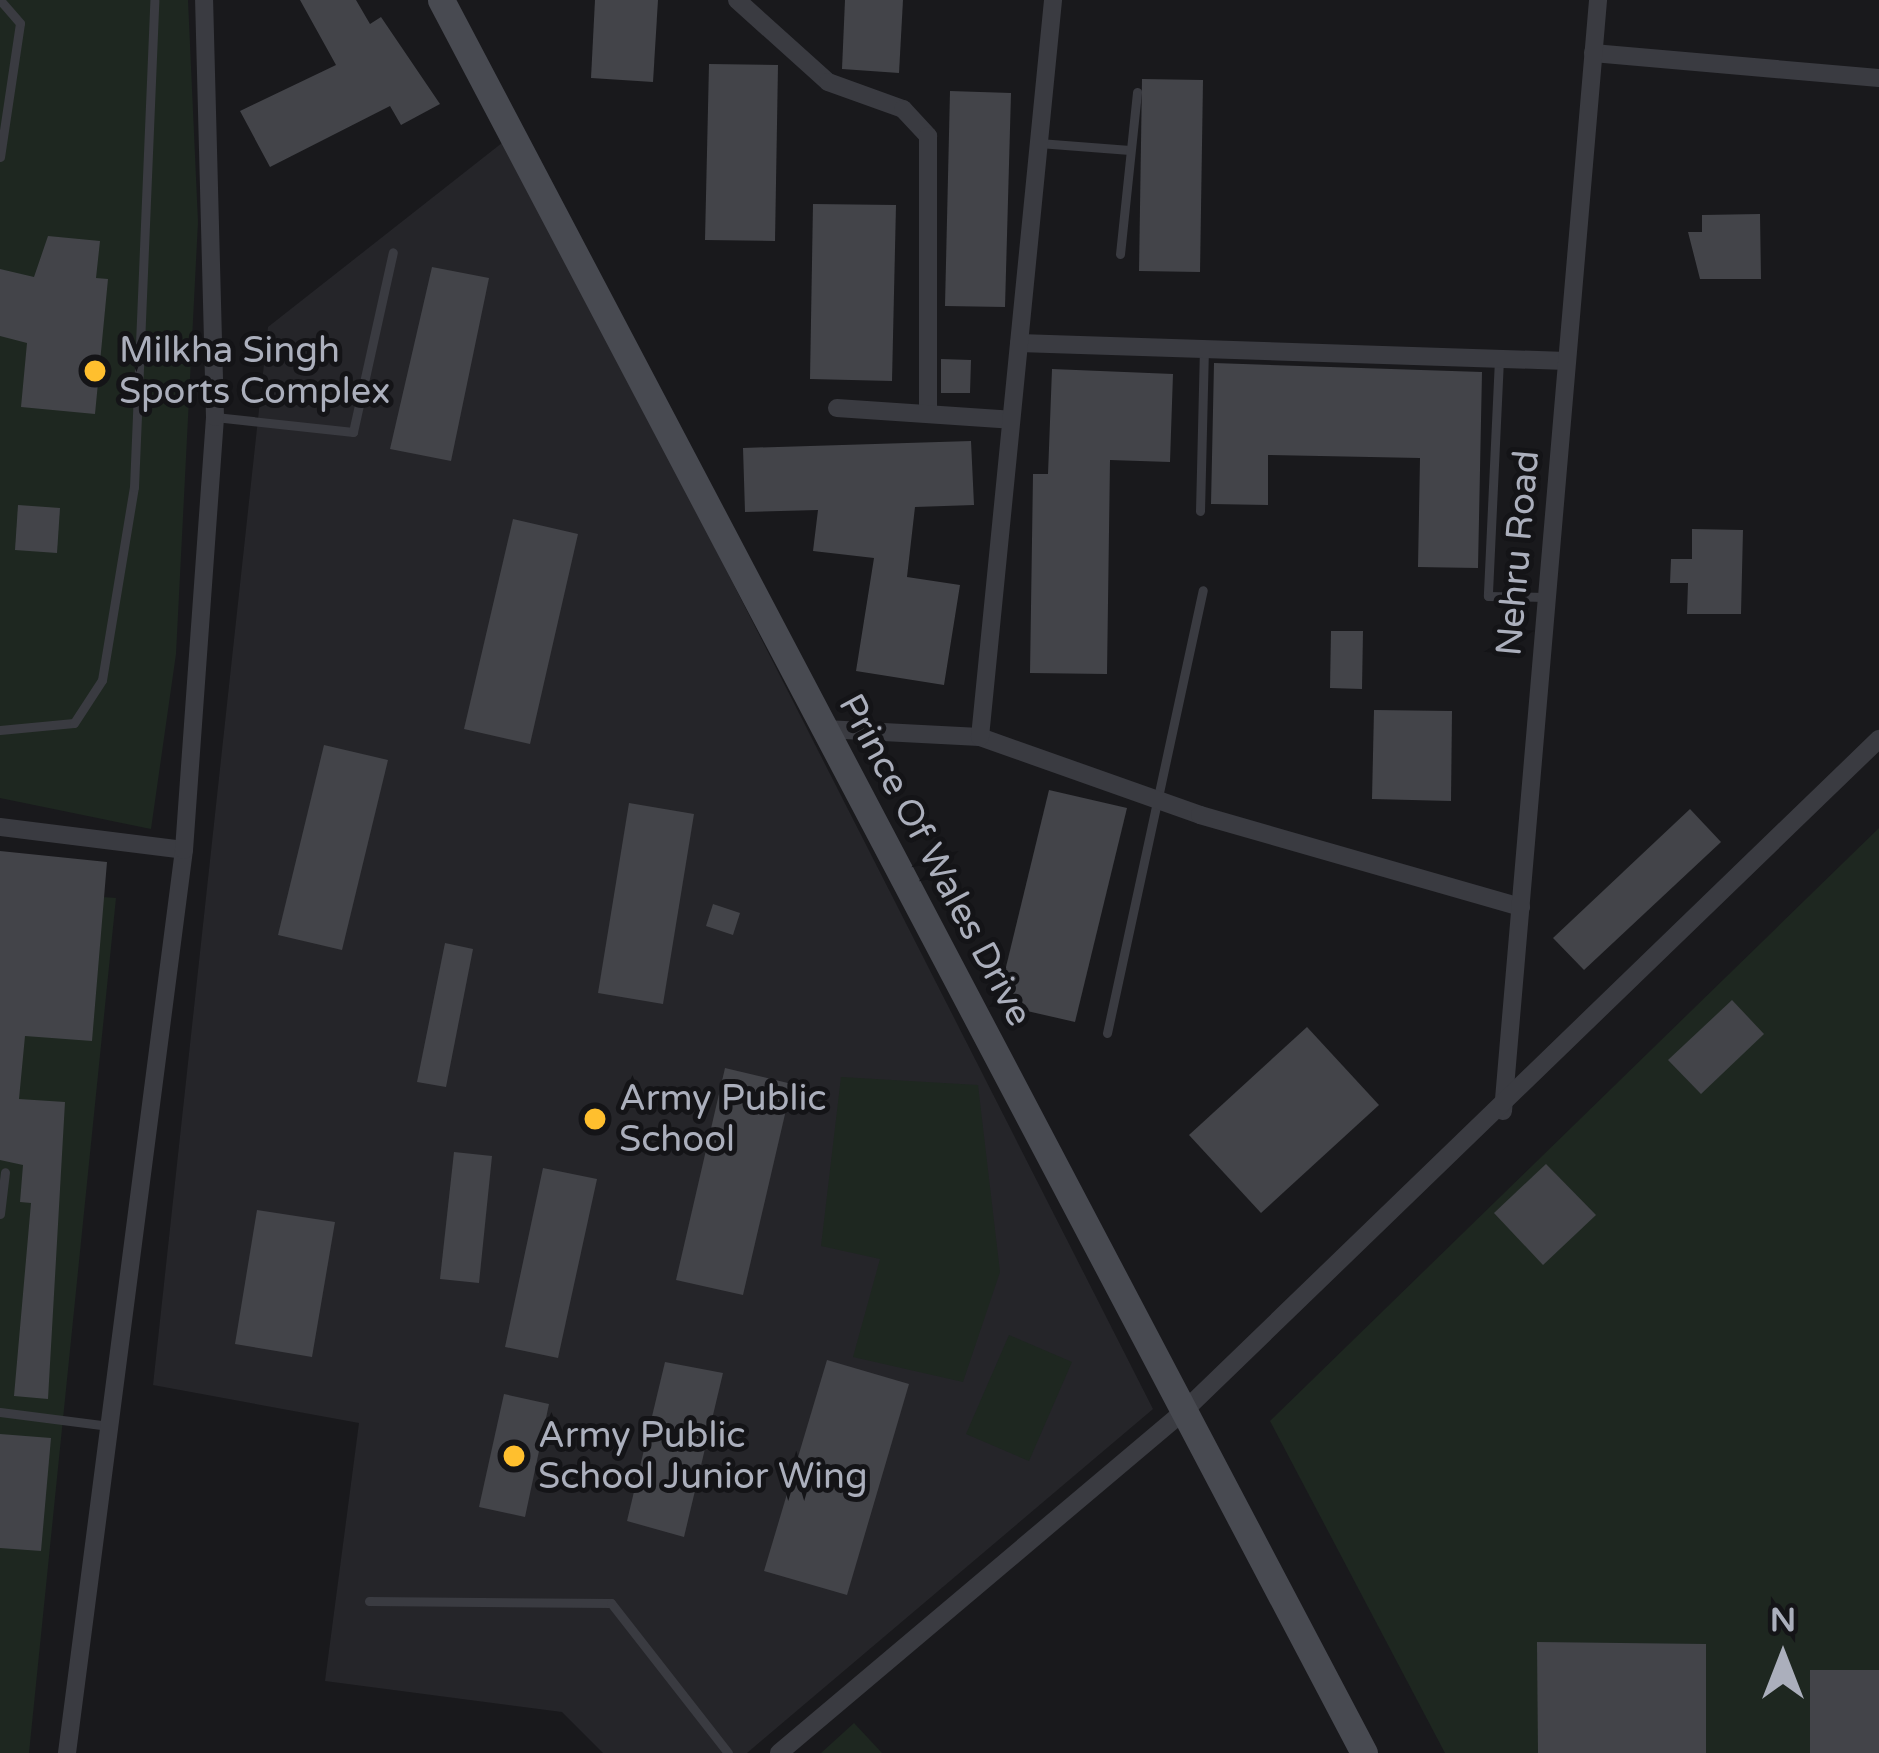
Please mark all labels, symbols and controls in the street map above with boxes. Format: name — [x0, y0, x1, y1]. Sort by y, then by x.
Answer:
place label: Milkha Singh Sports Complex — [119, 328, 390, 413]
marker: Milkha Singh Sports Complex — [82, 358, 108, 384]
street label: Nehru Road — [1487, 448, 1549, 658]
street label: Prince Of Wales Drive — [829, 687, 1041, 1033]
place label: Army Public School — [619, 1076, 827, 1161]
marker: Army Public School — [582, 1106, 608, 1132]
place label: Army Public School Junior Wing — [538, 1413, 868, 1498]
marker: Army Public School Junior Wing — [501, 1443, 527, 1469]
north arrow — [1723, 1597, 1843, 1717]
text: N — [1770, 1601, 1796, 1640]

